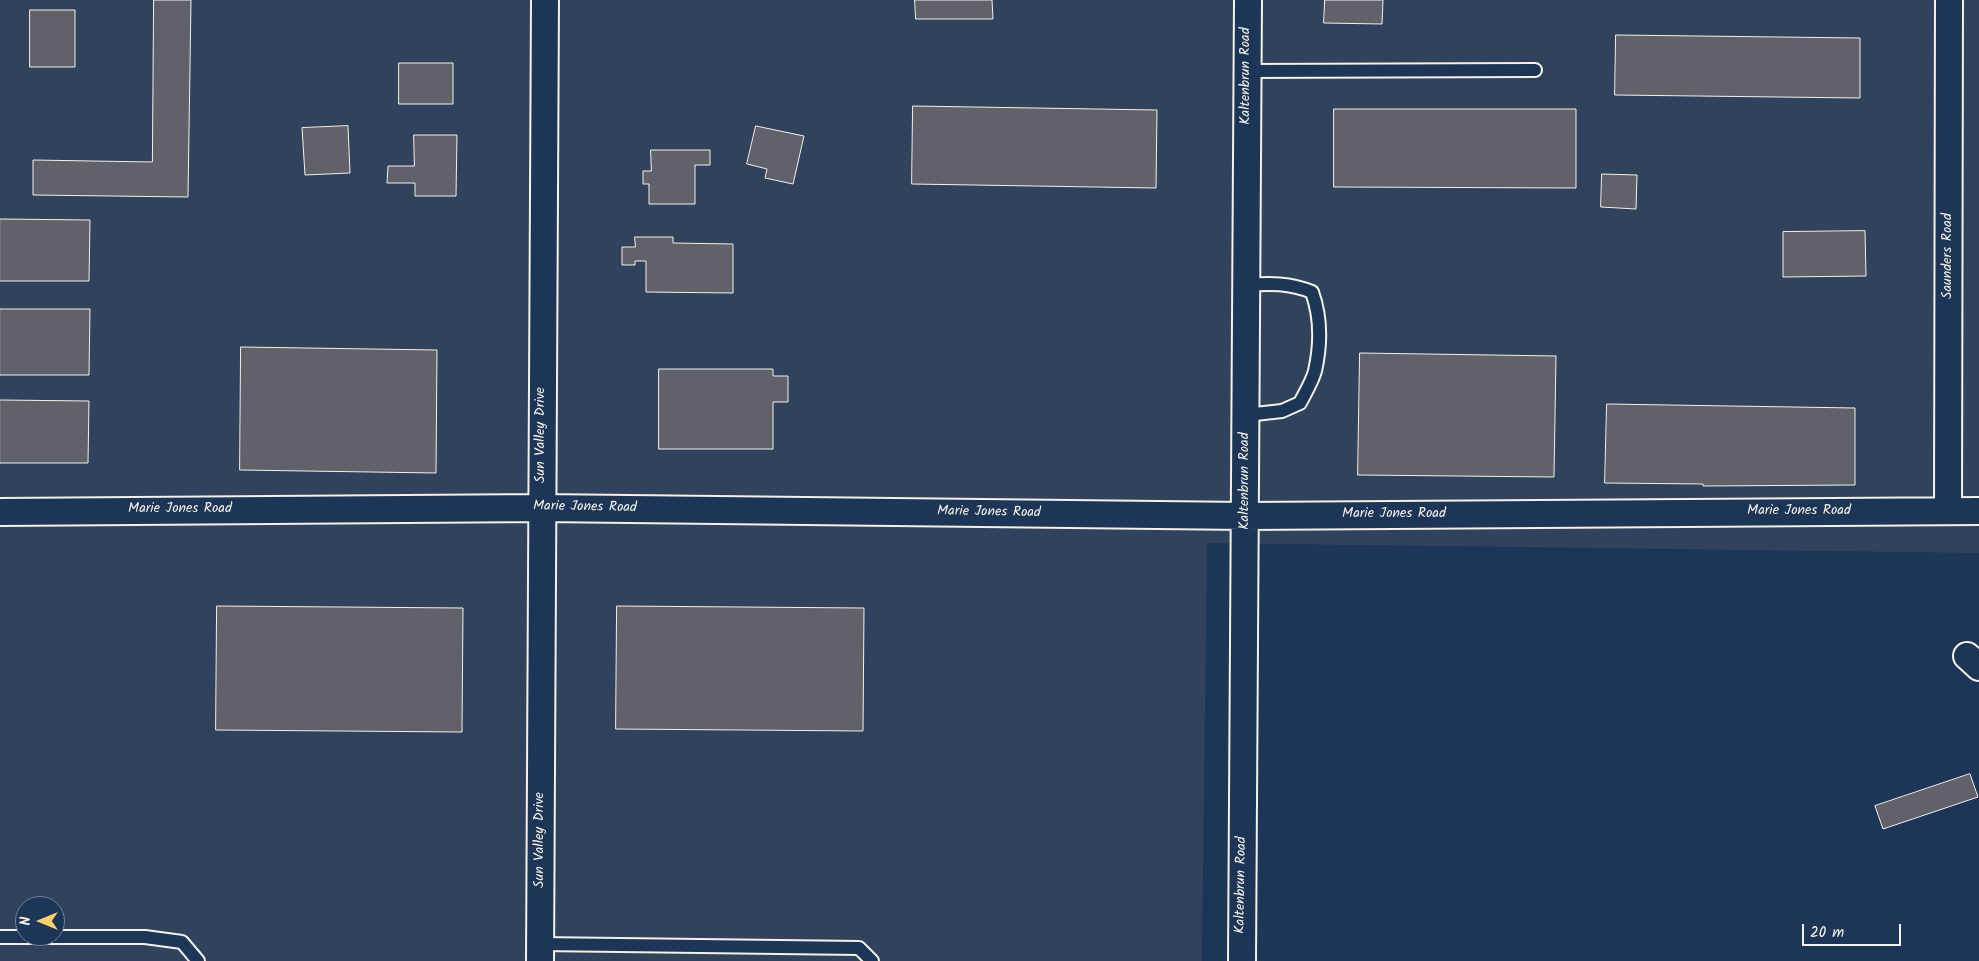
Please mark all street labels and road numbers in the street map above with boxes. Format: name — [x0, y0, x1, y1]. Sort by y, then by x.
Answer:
street label: Kaltenbrun Road — [1239, 27, 1255, 125]
street label: Saunders Road — [1941, 213, 1957, 299]
street label: Sun Valley Drive — [534, 387, 550, 483]
street label: Kaltenbrun Road — [1238, 432, 1254, 530]
street label: Marie Jones Road — [533, 499, 637, 517]
street label: Marie Jones Road — [128, 502, 232, 518]
street label: Marie Jones Road — [937, 504, 1041, 522]
street label: Marie Jones Road — [1747, 504, 1851, 520]
street label: Marie Jones Road — [1342, 507, 1446, 523]
street label: Sun Valley Drive — [533, 792, 549, 888]
street label: Kaltenbrun Road — [1233, 836, 1251, 934]

